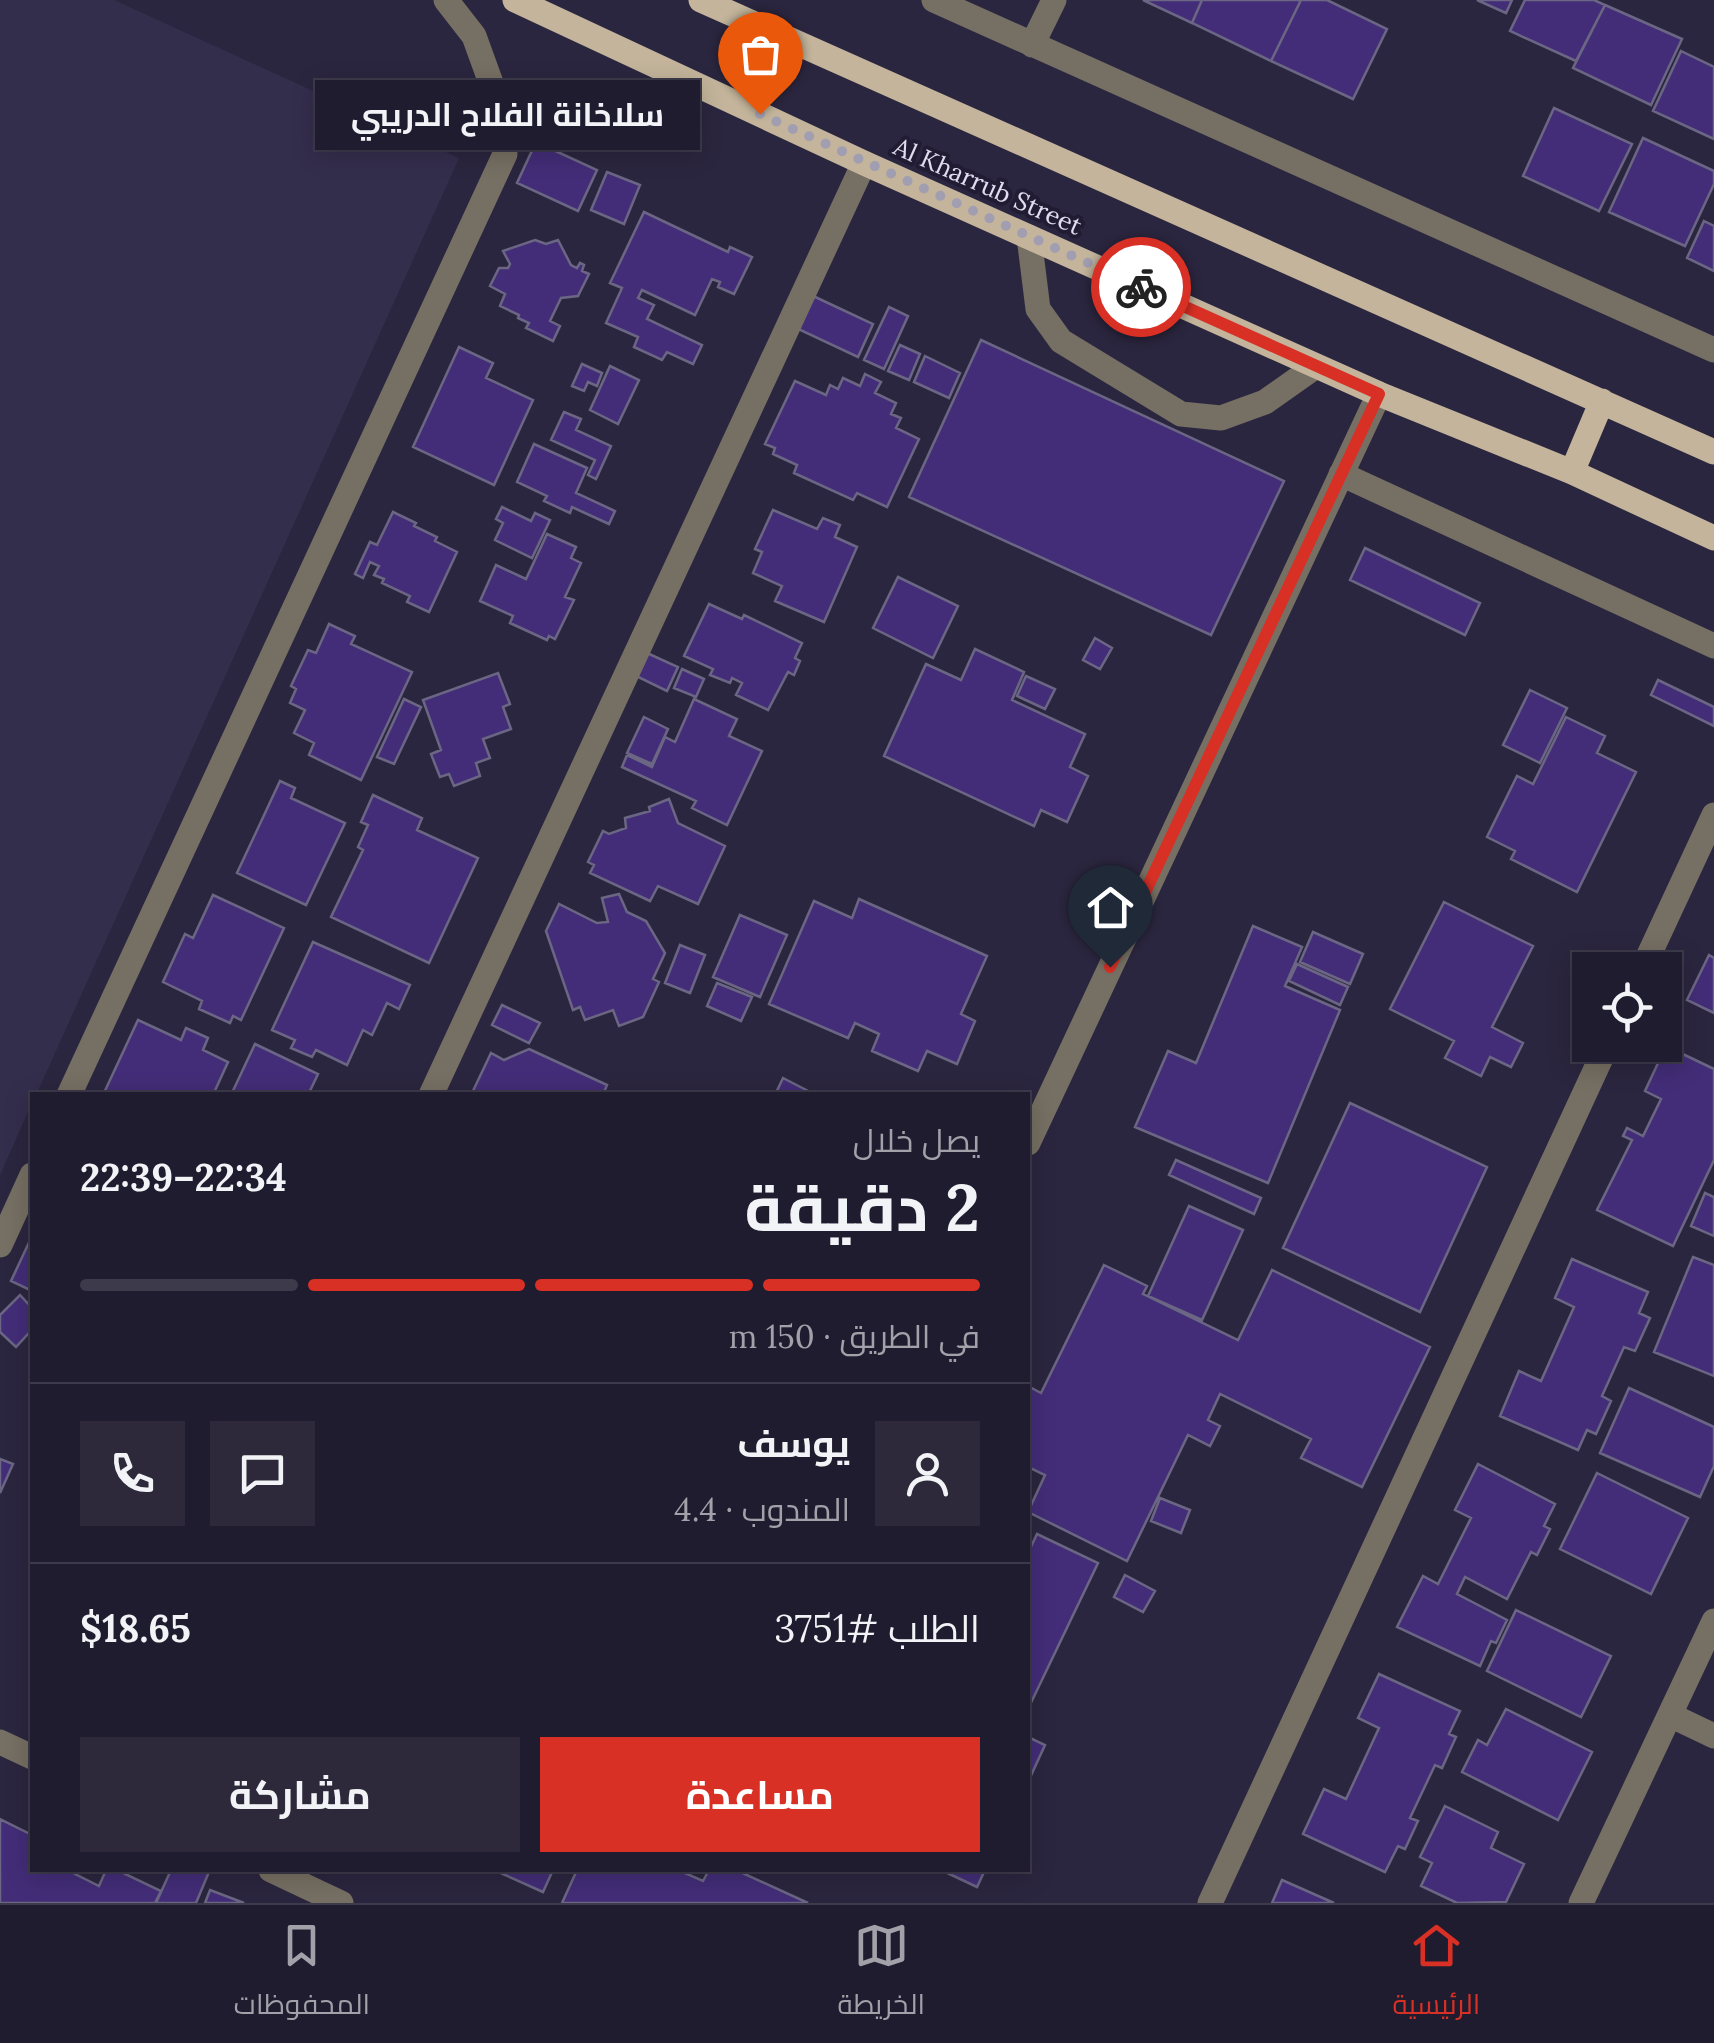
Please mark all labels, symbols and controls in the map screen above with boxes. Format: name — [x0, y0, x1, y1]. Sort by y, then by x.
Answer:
pin — [718, 12, 803, 115]
icon: bag — [733, 27, 788, 82]
callout: سلاخانة الفلاح الدريبي — [315, 79, 700, 149]
text: سلاخانة الفلاح الدريبي — [351, 94, 664, 135]
street label: Al Kharrub Street — [888, 130, 1087, 242]
courier — [1091, 237, 1191, 337]
icon: bike — [1114, 260, 1169, 315]
pin — [1068, 865, 1153, 968]
icon: home — [1083, 880, 1138, 935]
map controls — [1572, 952, 1682, 1062]
button: locate — [1572, 952, 1682, 1062]
text: يصل خلال — [853, 1120, 980, 1161]
text: 22:34–22:39 — [80, 1153, 287, 1201]
text: 2 دقيقة — [744, 1166, 980, 1249]
text: في الطريق · 150 m — [729, 1316, 980, 1357]
text: يوسف — [737, 1419, 850, 1467]
button: phone — [80, 1421, 185, 1526]
button: chat — [210, 1421, 315, 1526]
button: person — [875, 1421, 980, 1526]
text: المندوب · 4.4 — [674, 1489, 850, 1530]
text: $18.65 — [80, 1604, 191, 1652]
text: الطلب #3751 — [774, 1604, 980, 1652]
button: مشاركة — [80, 1737, 520, 1852]
button: مساعدة — [540, 1737, 980, 1852]
tab: المحفوظات — [234, 1918, 370, 2030]
tab: الخريطة — [838, 1918, 925, 2030]
tab: الرئيسية — [1392, 1918, 1480, 2030]

